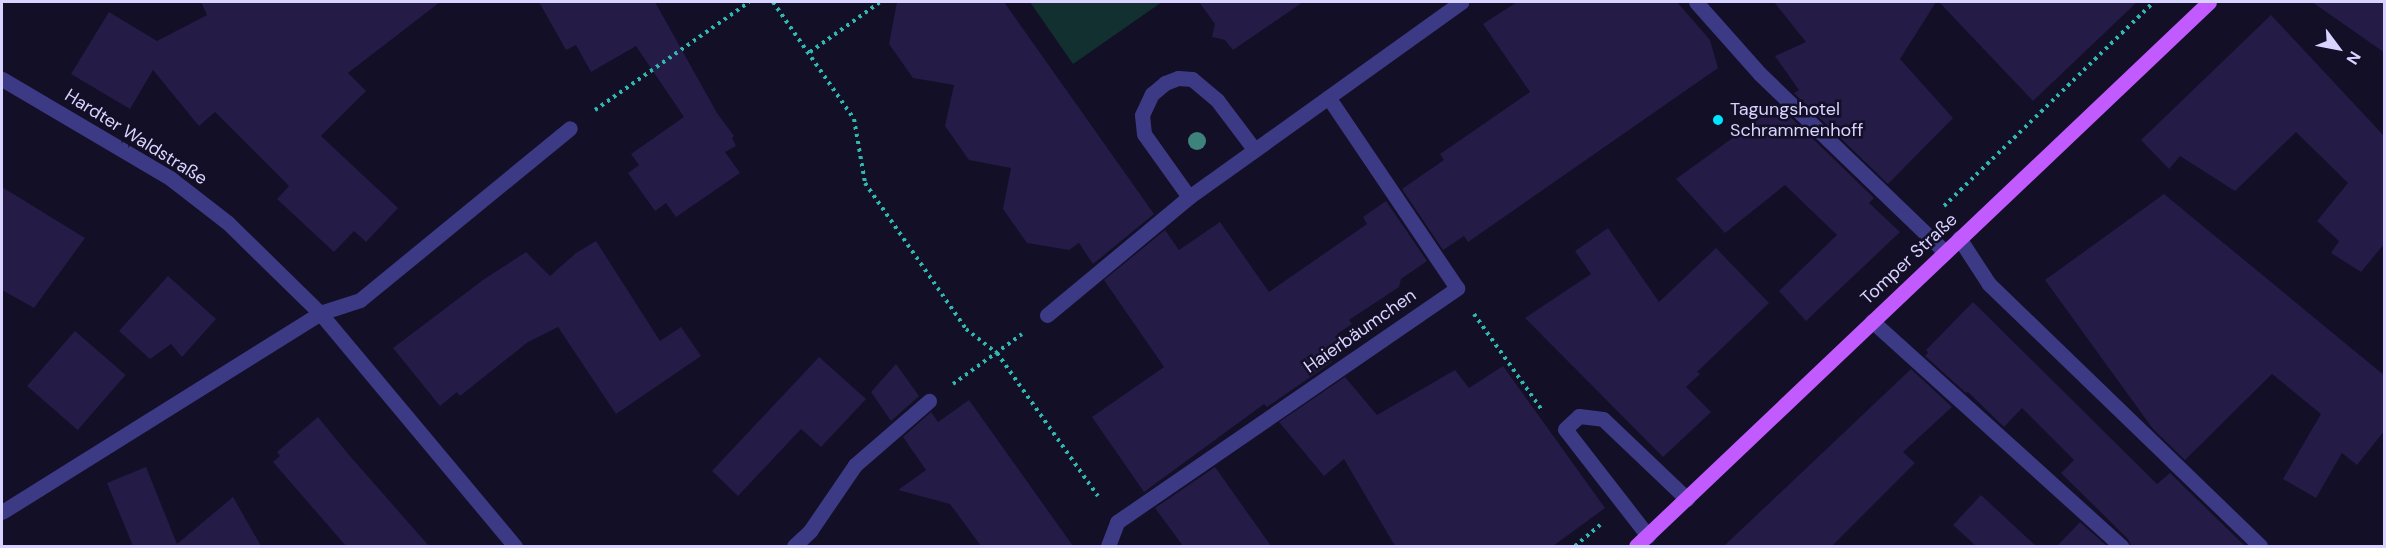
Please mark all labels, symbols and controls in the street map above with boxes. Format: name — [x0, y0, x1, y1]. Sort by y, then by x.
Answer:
north arrow — [2308, 18, 2368, 78]
text: N — [2342, 47, 2366, 68]
street label: Hardter Waldstraße — [61, 84, 211, 190]
place label: Tagungshotel Schrammenhoff — [1730, 99, 1863, 142]
marker: Tagungshotel Schrammenhoff — [1711, 113, 1725, 127]
street label: Tomper Straße — [1856, 209, 1962, 309]
street label: Haierbäumchen — [1300, 284, 1420, 378]

